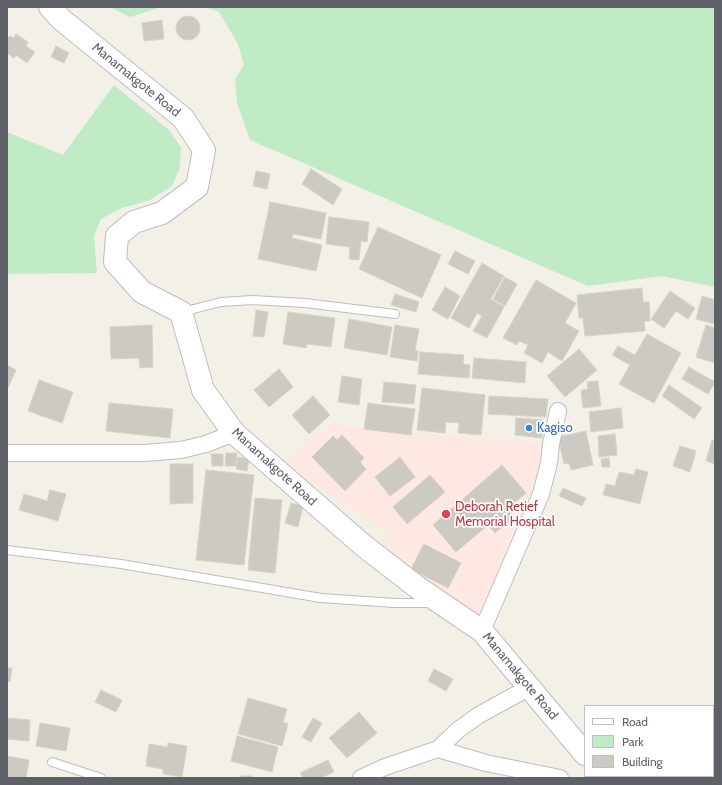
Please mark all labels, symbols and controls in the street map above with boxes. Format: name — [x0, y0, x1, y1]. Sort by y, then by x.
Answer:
street label: Manamakgote Road — [89, 40, 183, 120]
place label: Kagiso — [537, 420, 573, 436]
marker: Kagiso — [524, 423, 534, 433]
street label: Manamakgote Road — [228, 425, 320, 509]
place label: Deborah Retief Memorial Hospital — [455, 499, 555, 530]
marker: Deborah Retief Memorial Hospital — [440, 508, 452, 520]
street label: Manamakgote Road — [479, 629, 561, 723]
legend — [584, 705, 714, 777]
text: Road — [622, 714, 648, 729]
text: Park — [622, 734, 644, 749]
text: Building — [622, 754, 663, 769]

